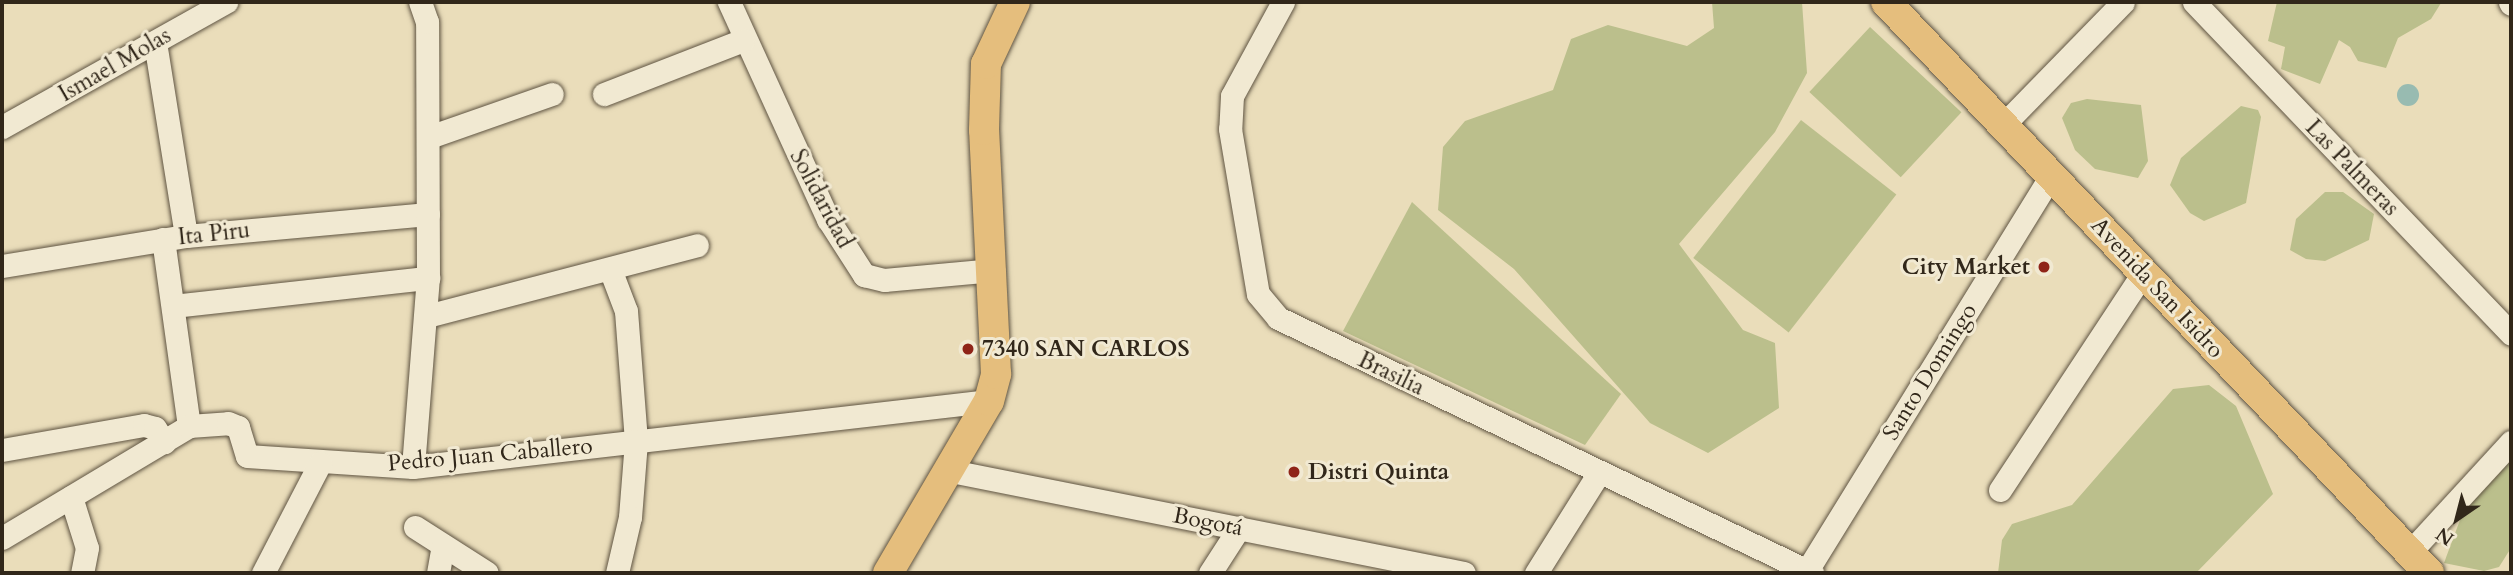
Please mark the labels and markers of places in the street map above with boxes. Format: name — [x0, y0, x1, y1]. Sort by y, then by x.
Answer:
place label: City Market — [1902, 253, 2030, 281]
marker: City Market — [2036, 259, 2052, 275]
place label: 7340 SAN CARLOS — [982, 335, 1190, 363]
marker: 7340 SAN CARLOS — [960, 341, 976, 357]
place label: Distri Quinta — [1308, 458, 1449, 486]
marker: Distri Quinta — [1286, 464, 1302, 480]

